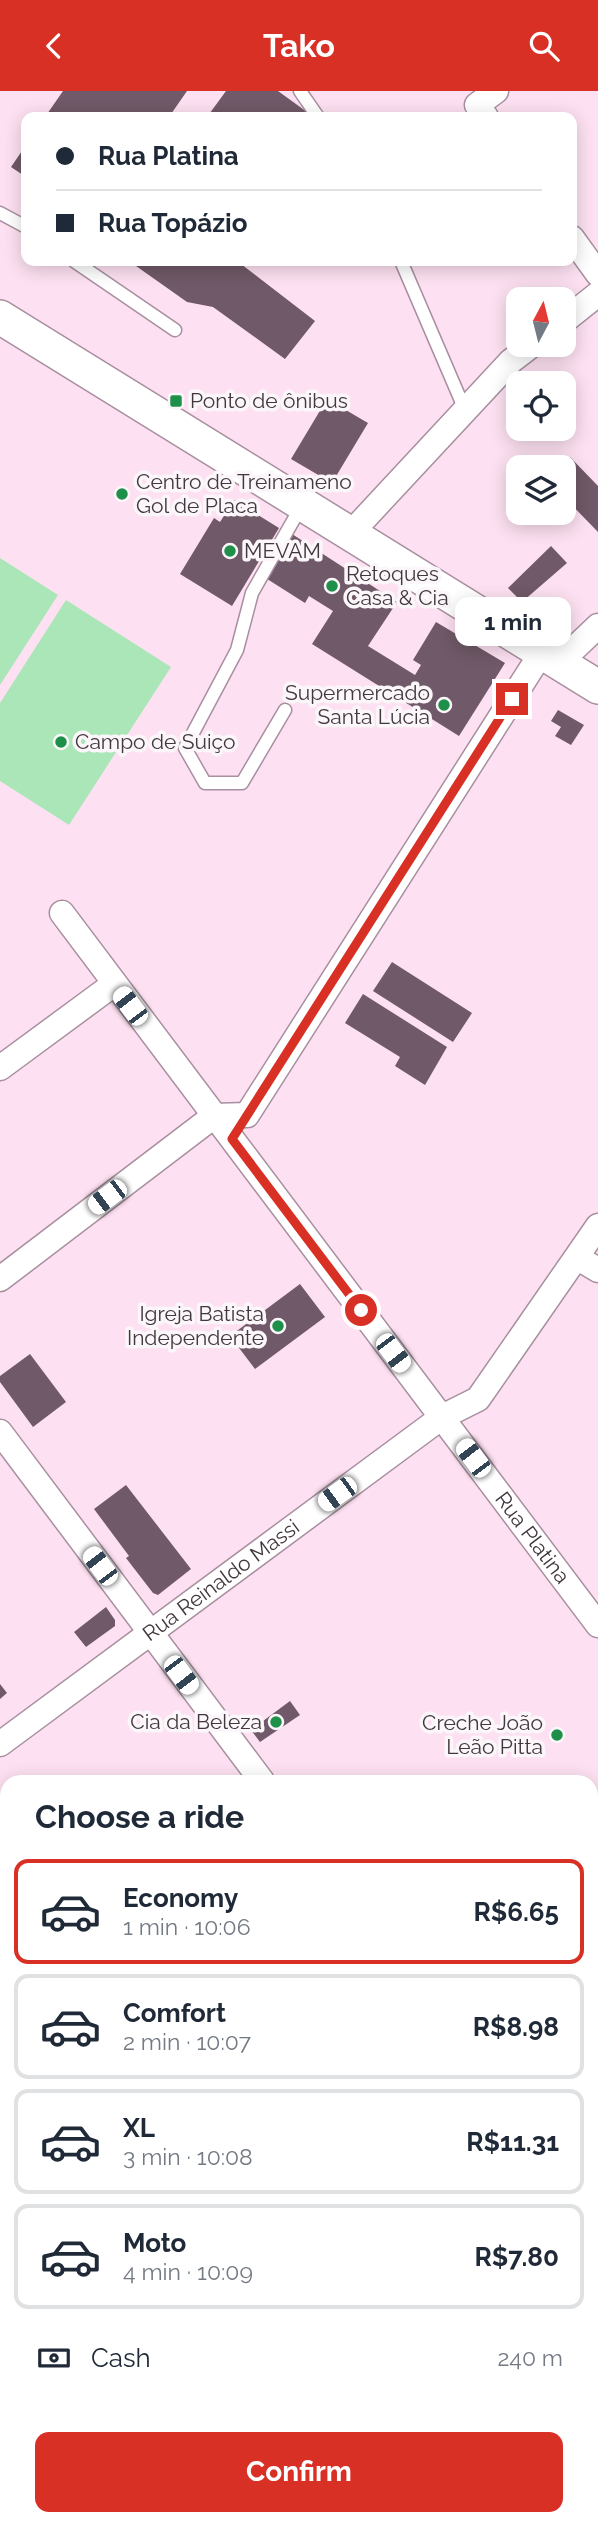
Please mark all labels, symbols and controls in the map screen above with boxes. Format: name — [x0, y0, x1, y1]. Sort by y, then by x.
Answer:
icon: back — [35, 27, 73, 65]
text: Tako — [263, 27, 335, 64]
icon: search — [525, 27, 563, 65]
text: Rua Platina — [98, 141, 239, 171]
text: Rua Topázio — [98, 208, 247, 238]
north arrow — [506, 287, 576, 357]
map controls — [506, 287, 576, 525]
button: locate — [506, 371, 576, 441]
place label: Ponto de ônibus — [190, 388, 348, 413]
marker: Ponto de ônibus — [168, 393, 184, 409]
button: layers — [506, 455, 576, 525]
place label: Centro de Treinameno Gol de Placa — [136, 469, 352, 518]
marker: Centro de Treinameno Gol de Placa — [114, 486, 130, 502]
place label: MEVAM — [244, 538, 321, 563]
marker: MEVAM — [222, 543, 238, 559]
place label: Retoques Casa & Cia — [346, 561, 449, 610]
marker: Retoques Casa & Cia — [324, 578, 340, 594]
callout: 1 min — [454, 597, 570, 647]
text: 1 min — [484, 608, 542, 635]
place label: Supermercado Santa Lúcia — [285, 680, 430, 729]
route end — [496, 683, 528, 715]
marker: Supermercado Santa Lúcia — [436, 697, 452, 713]
place label: Campo de Suiço — [75, 729, 235, 754]
marker: Campo de Suiço — [53, 734, 69, 750]
car — [109, 983, 152, 1029]
car — [84, 1176, 131, 1218]
route start — [345, 1294, 377, 1326]
place label: Igreja Batista Independente — [127, 1301, 264, 1350]
marker: Igreja Batista Independente — [270, 1318, 286, 1334]
car — [372, 1330, 415, 1376]
car — [452, 1435, 495, 1481]
car — [314, 1473, 361, 1515]
street label: Rua Platina — [490, 1487, 575, 1588]
street label: Rua Reinaldo Massi — [138, 1514, 304, 1646]
car — [79, 1543, 122, 1589]
car — [160, 1652, 203, 1698]
place label: Cia da Beleza — [130, 1709, 262, 1734]
place label: Creche João Leão Pitta — [422, 1710, 543, 1759]
marker: Cia da Beleza — [268, 1714, 284, 1730]
marker: Creche João Leão Pitta — [549, 1727, 565, 1743]
text: Choose a ride — [35, 1798, 244, 1835]
icon: car — [39, 1880, 102, 1943]
text: Economy — [123, 1883, 238, 1913]
text: R$6.65 — [473, 1897, 559, 1927]
text: 1 min · 10:06 — [123, 1913, 251, 1940]
icon: car — [39, 1995, 102, 2058]
text: Comfort — [123, 1998, 226, 2028]
text: R$8.98 — [473, 2012, 559, 2042]
text: 2 min · 10:07 — [123, 2028, 251, 2055]
icon: car — [39, 2110, 102, 2173]
text: XL — [123, 2113, 155, 2143]
text: R$11.31 — [466, 2127, 559, 2157]
text: 3 min · 10:08 — [123, 2143, 253, 2170]
icon: car — [39, 2225, 102, 2288]
text: Moto — [123, 2228, 186, 2258]
text: R$7.80 — [475, 2242, 559, 2272]
text: 4 min · 10:09 — [123, 2258, 253, 2285]
icon: cash — [35, 2339, 73, 2377]
text: Cash — [91, 2343, 151, 2373]
text: 240 m — [497, 2344, 563, 2371]
button: Confirm — [35, 2432, 563, 2512]

